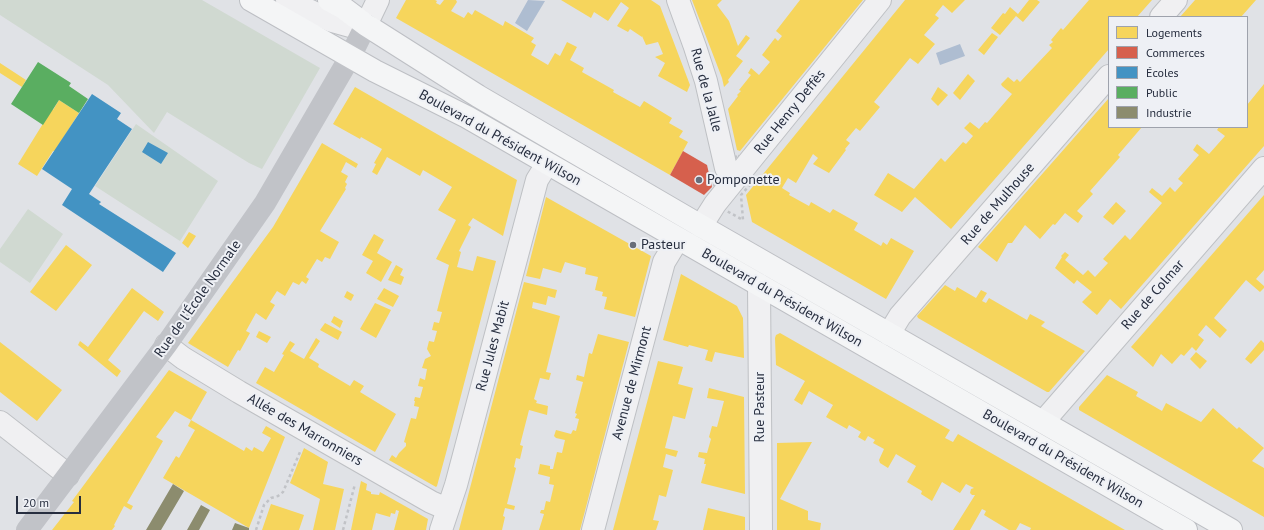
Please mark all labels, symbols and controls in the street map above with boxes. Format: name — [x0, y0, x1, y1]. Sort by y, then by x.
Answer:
legend — [1108, 16, 1248, 128]
text: Logements — [1146, 25, 1202, 40]
text: Commerces — [1146, 45, 1205, 60]
street label: Rue de la Jalle — [687, 46, 725, 134]
text: Écoles — [1146, 65, 1179, 80]
street label: Rue Henry Deffès — [751, 66, 829, 158]
text: Public — [1146, 85, 1177, 100]
street label: Boulevard du Président Wilson — [416, 86, 584, 190]
text: Industrie — [1146, 105, 1192, 120]
street label: Rue de Mulhouse — [958, 159, 1038, 249]
place label: Pomponette — [707, 172, 779, 188]
marker: Pomponette — [694, 175, 704, 185]
street label: Rue de l'École Normale — [151, 237, 245, 361]
place label: Pasteur — [641, 237, 685, 253]
marker: Pasteur — [628, 240, 638, 250]
street label: Boulevard du Président Wilson — [699, 245, 865, 351]
street label: Rue de Colmar — [1118, 257, 1188, 333]
street label: Rue Jules Mabit — [473, 299, 513, 393]
street label: Avenue de Mirmont — [609, 324, 655, 442]
street label: Rue Pasteur — [752, 372, 768, 442]
street label: Allée des Marronniers — [244, 390, 366, 470]
street label: Boulevard du Président Wilson — [980, 406, 1146, 512]
scale bar — [18, 488, 83, 514]
text: 20 m — [23, 495, 49, 510]

